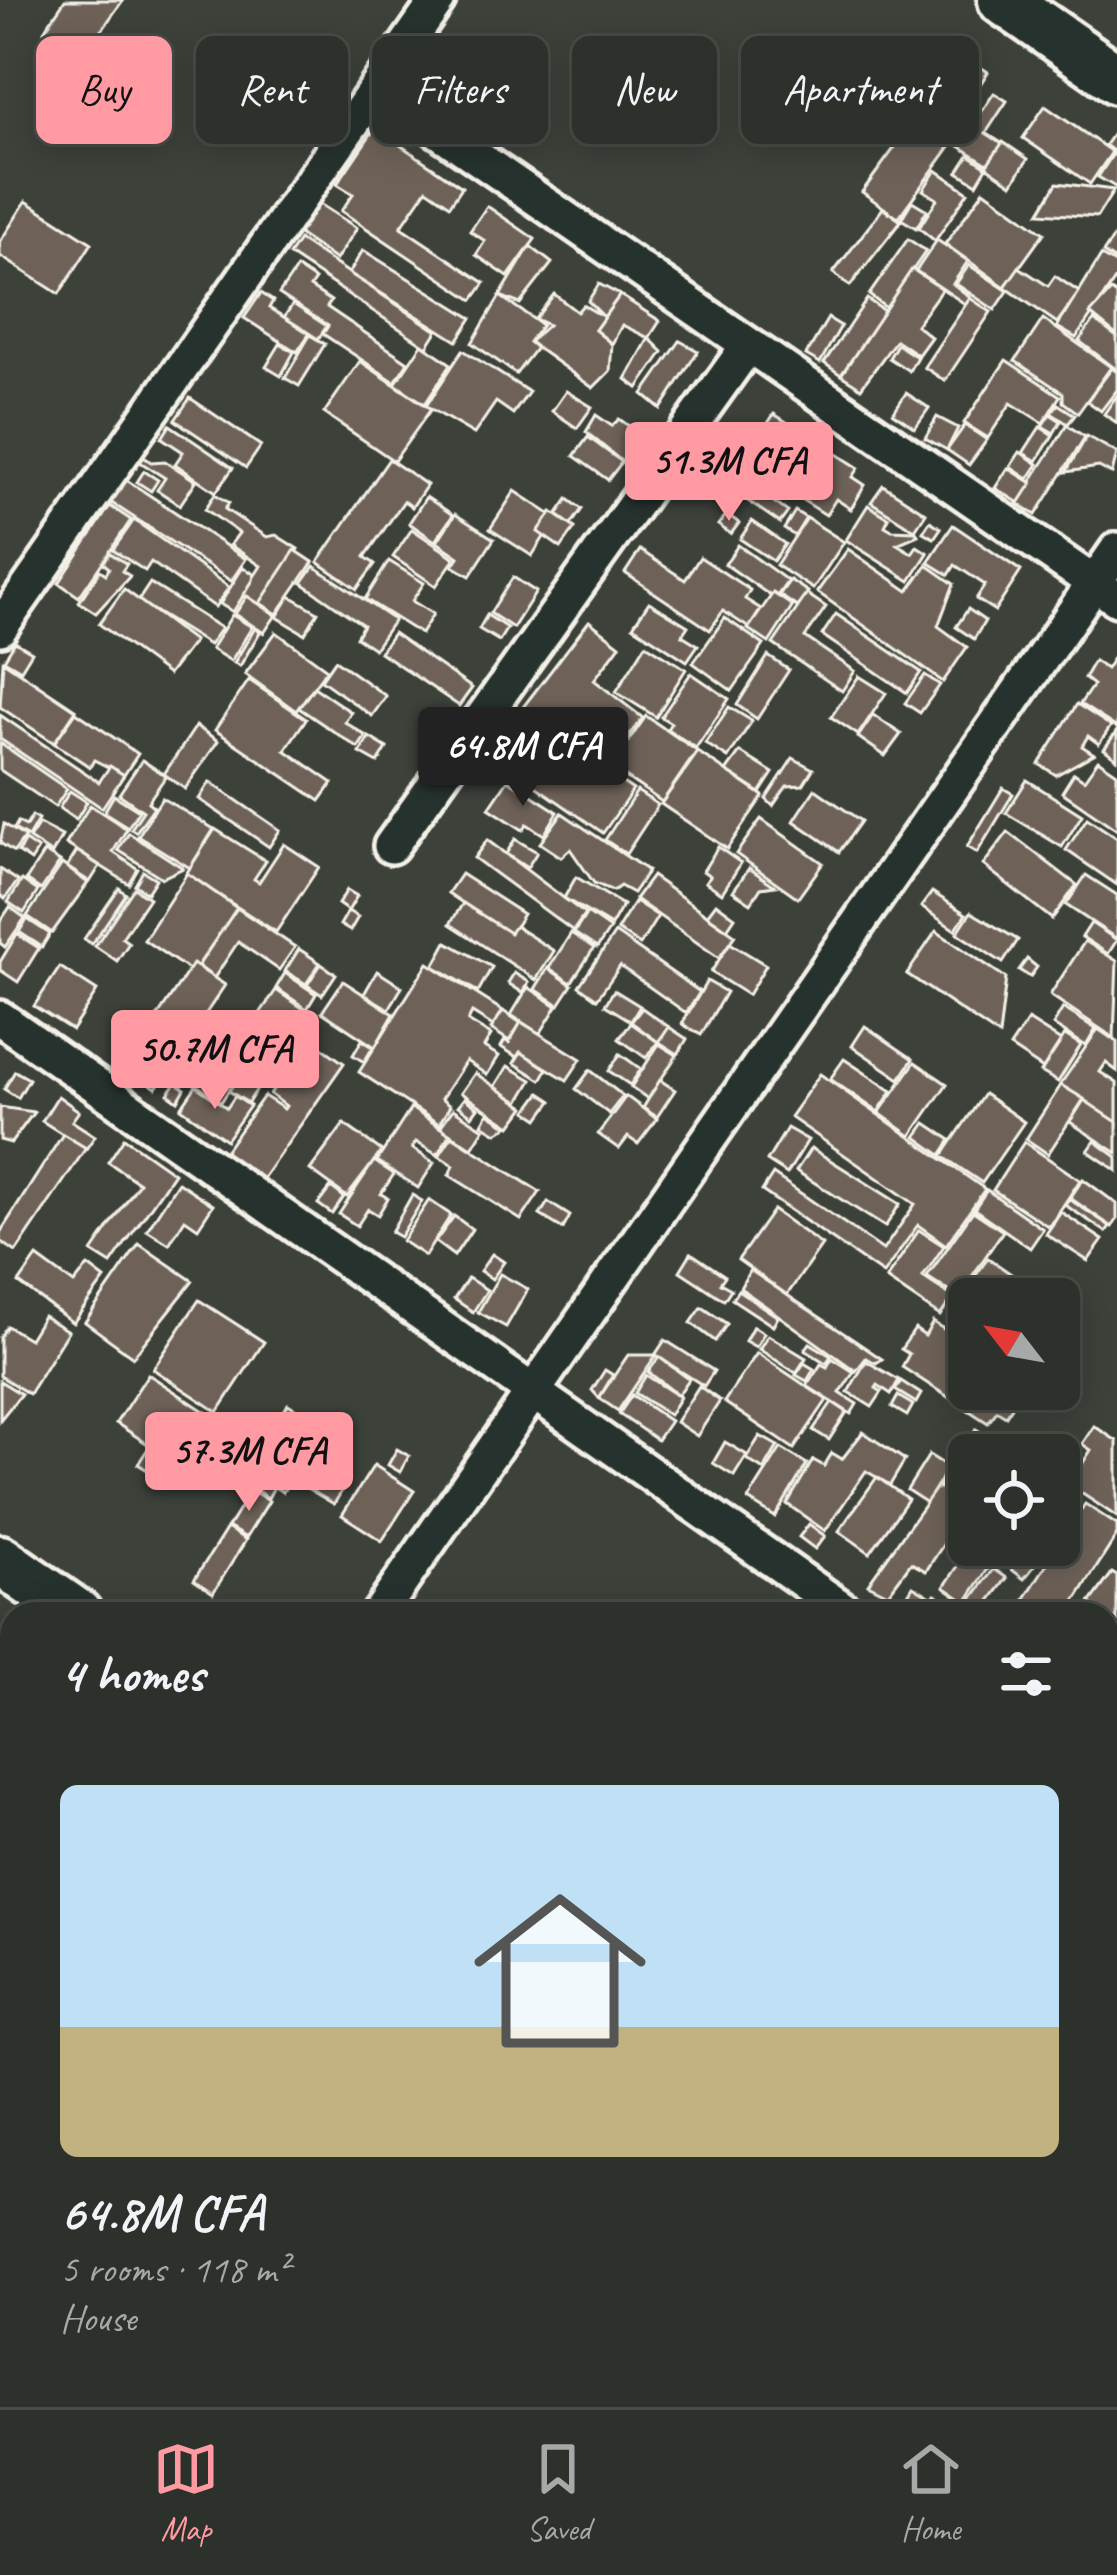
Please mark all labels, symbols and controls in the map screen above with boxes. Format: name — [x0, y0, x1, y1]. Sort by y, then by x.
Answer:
chip: Buy — [36, 36, 172, 144]
chip: Rent — [196, 36, 348, 144]
chip: Filters — [372, 36, 548, 144]
chip: New — [572, 36, 717, 144]
chip: Apartment — [741, 36, 979, 144]
pin: 51.3M CFA — [592, 422, 866, 524]
text: 51.3M CFA — [652, 436, 806, 485]
pin: 64.8M CFA — [386, 707, 660, 809]
text: 64.8M CFA — [445, 721, 601, 770]
pin: 50.7M CFA — [78, 1010, 352, 1112]
text: 50.7M CFA — [138, 1024, 292, 1073]
north arrow — [948, 1278, 1080, 1410]
map controls — [948, 1278, 1080, 1566]
pin: 57.3M CFA — [112, 1412, 386, 1514]
text: 57.3M CFA — [172, 1426, 326, 1475]
button: locate — [948, 1434, 1080, 1566]
icon: filters — [993, 1641, 1059, 1707]
text: 4 homes — [60, 1642, 204, 1706]
icon: home — [452, 1863, 668, 2079]
text: 64.8M CFA — [60, 2181, 263, 2245]
text: 5 rooms · 118 m² — [60, 2245, 288, 2294]
text: House — [60, 2294, 136, 2343]
tab: Map — [153, 2436, 219, 2550]
tab: Saved — [525, 2436, 591, 2550]
tab: Home — [898, 2436, 964, 2550]

